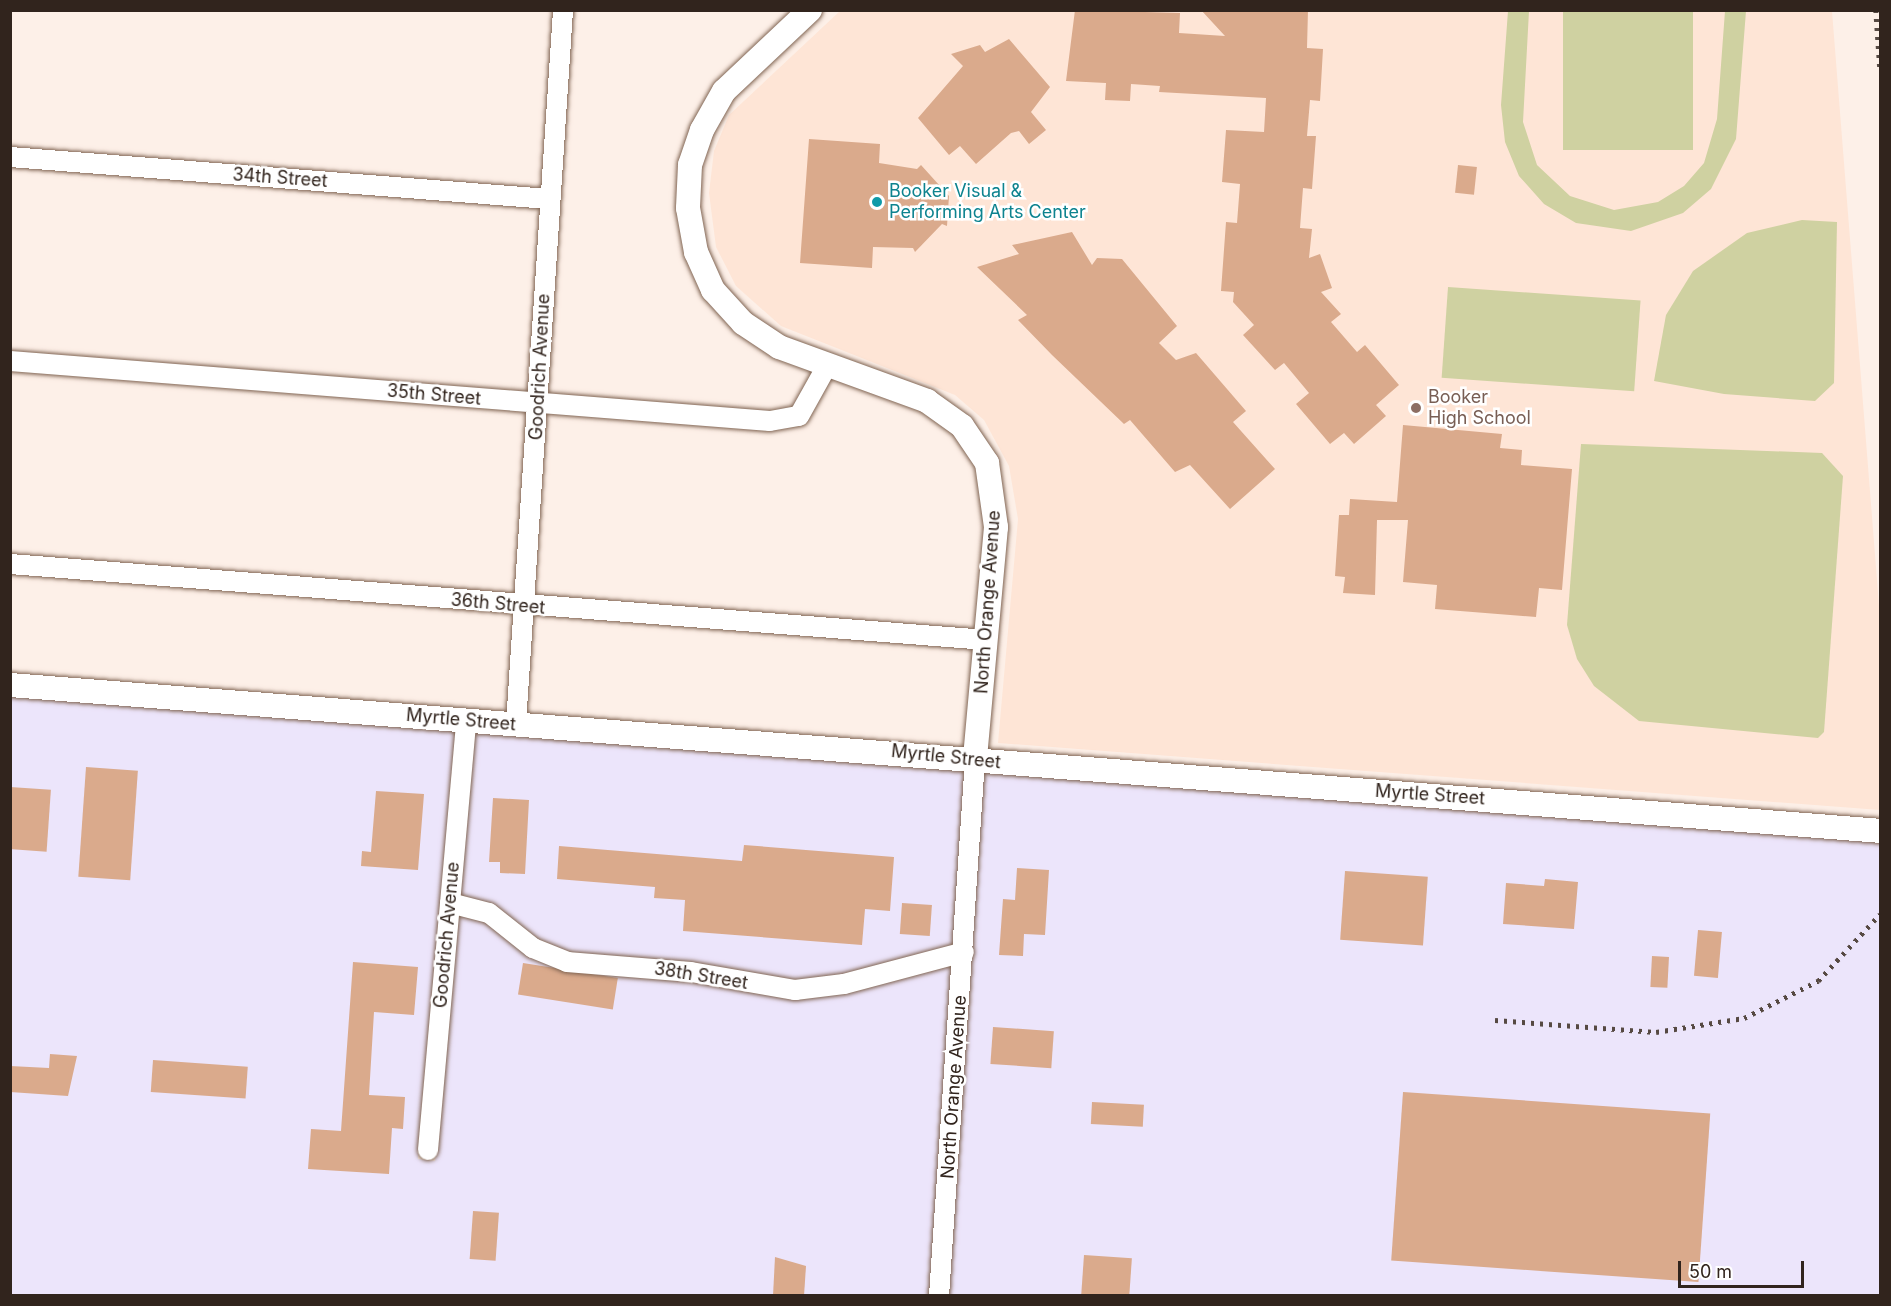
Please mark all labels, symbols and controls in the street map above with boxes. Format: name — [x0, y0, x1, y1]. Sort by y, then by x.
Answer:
street label: 34th Street — [232, 164, 328, 192]
place label: Booker Visual & Performing Arts Center — [889, 181, 1086, 224]
marker: Booker Visual & Performing Arts Center — [870, 195, 884, 209]
street label: Goodrich Avenue — [525, 293, 555, 441]
street label: 35th Street — [386, 380, 482, 410]
place label: Booker High School — [1428, 387, 1531, 430]
marker: Booker High School — [1409, 401, 1423, 415]
street label: North Orange Avenue — [971, 509, 1005, 695]
street label: 36th Street — [450, 589, 546, 619]
street label: Myrtle Street — [405, 704, 517, 736]
street label: Myrtle Street — [890, 741, 1002, 773]
street label: Myrtle Street — [1374, 780, 1486, 810]
street label: Goodrich Avenue — [430, 861, 464, 1009]
street label: 38th Street — [653, 958, 749, 994]
street label: North Orange Avenue — [937, 994, 971, 1180]
scale bar — [1681, 1249, 1807, 1287]
text: 50 m — [1689, 1261, 1732, 1282]

